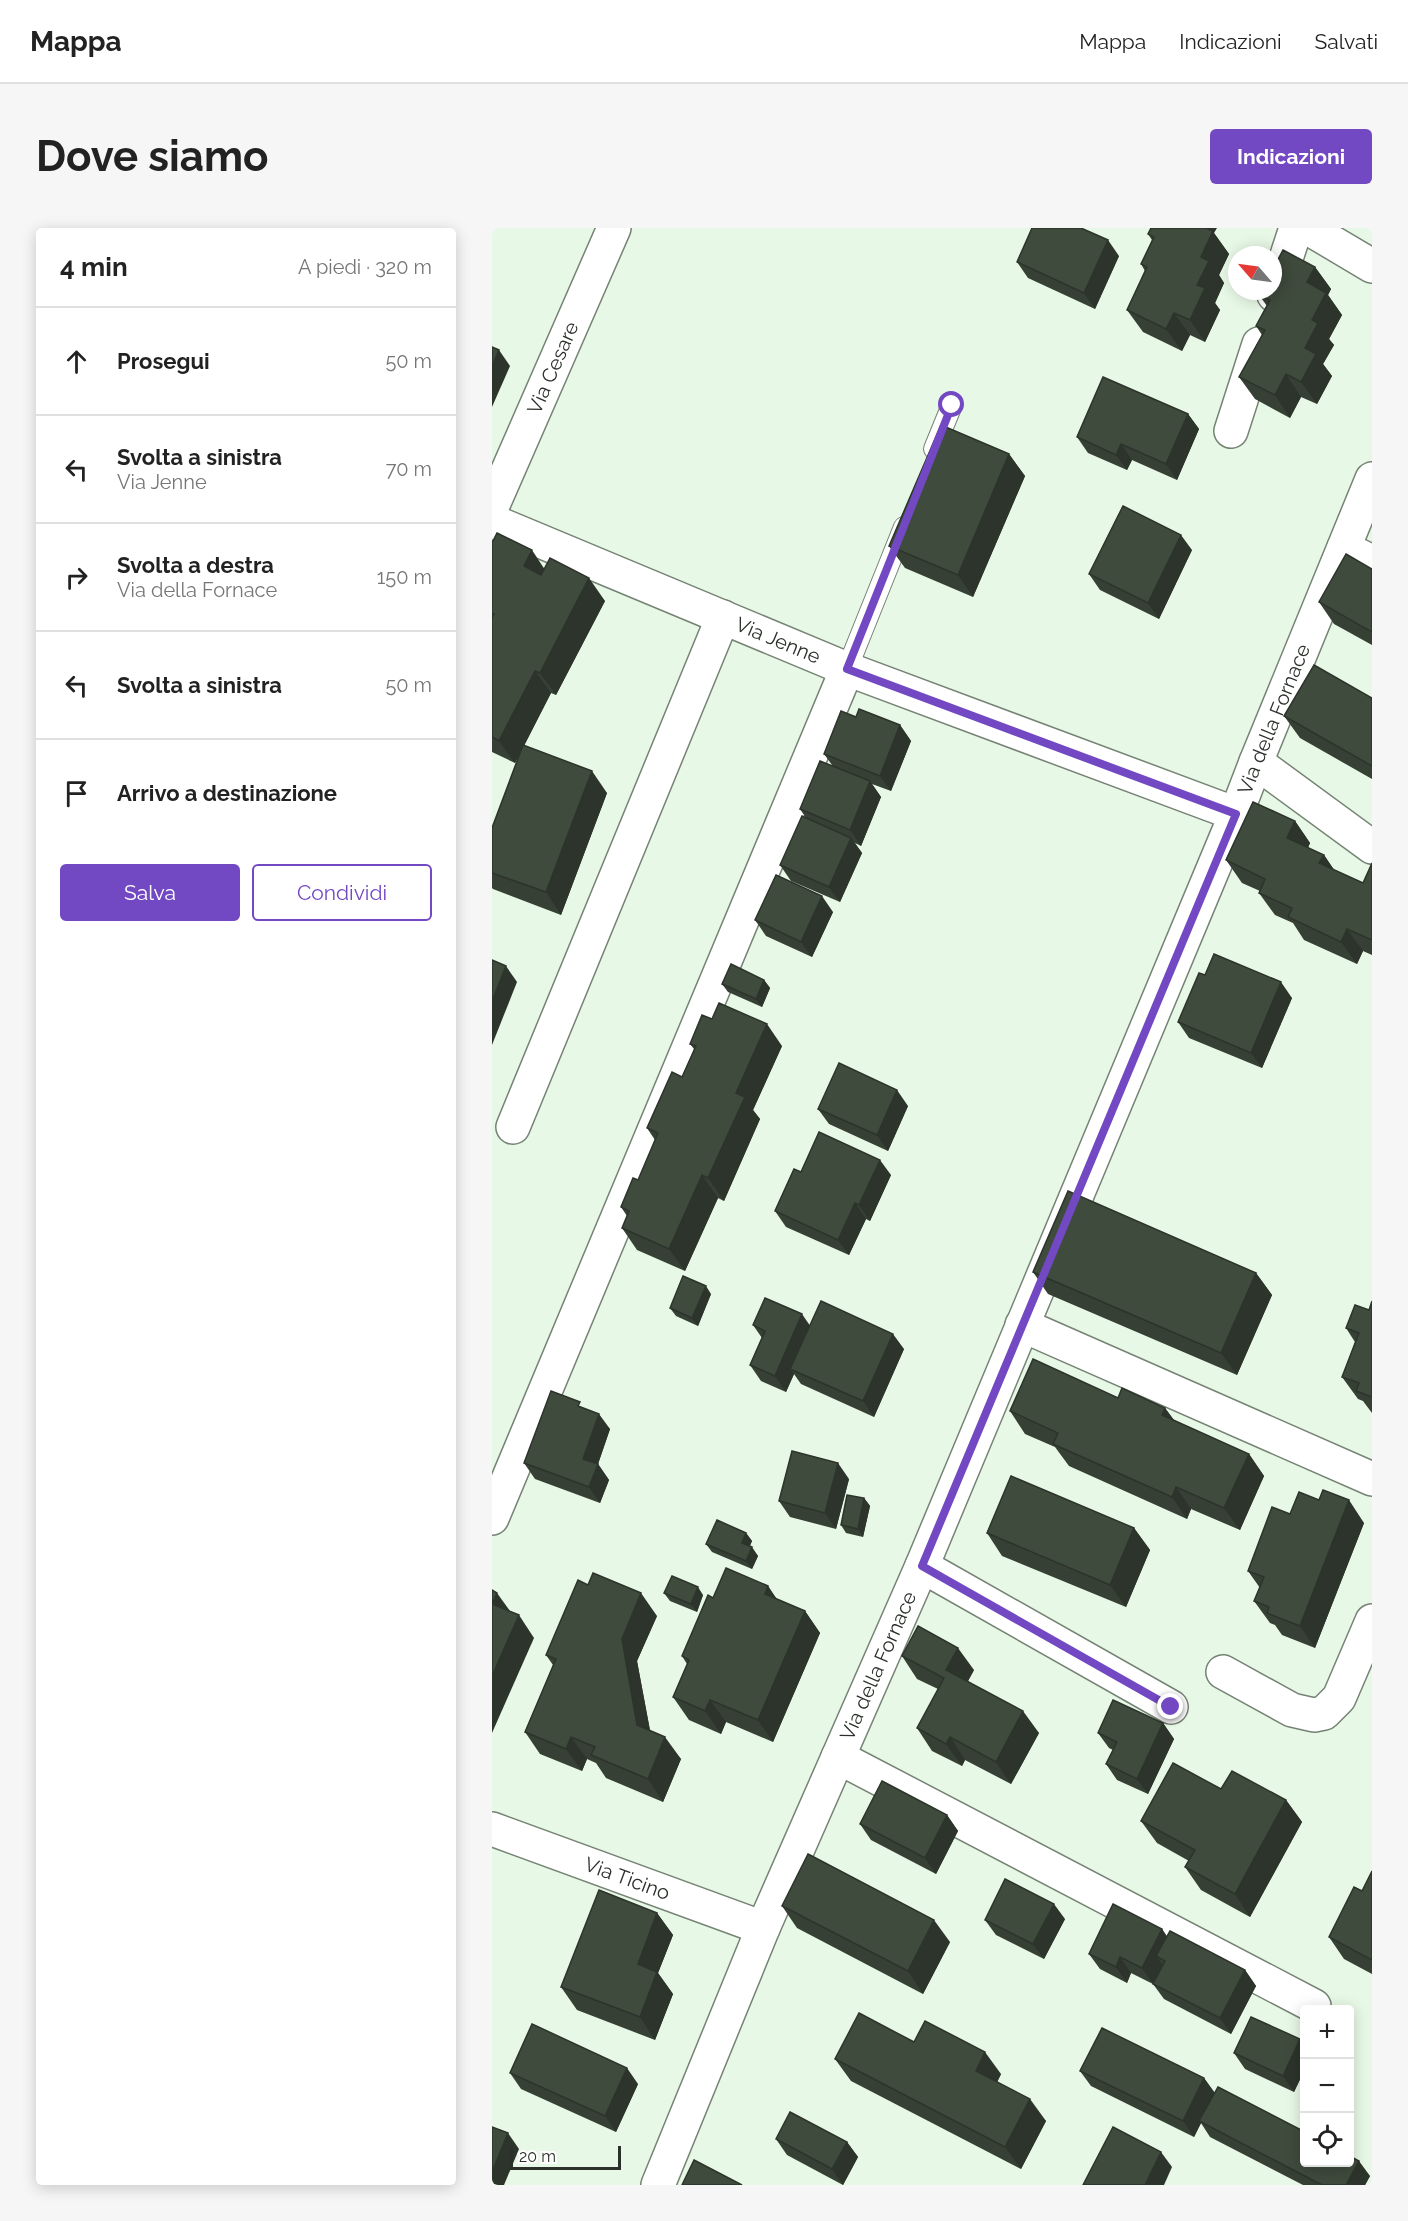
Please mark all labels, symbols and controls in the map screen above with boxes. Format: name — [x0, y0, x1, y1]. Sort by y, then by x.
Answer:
text: Mappa — [30, 25, 122, 58]
text: Mappa — [1079, 29, 1146, 54]
text: Indicazioni — [1179, 29, 1282, 54]
text: Salvati — [1315, 29, 1378, 54]
button: Indicazioni — [1210, 129, 1372, 184]
text: Dove siamo — [36, 132, 268, 181]
north arrow — [1228, 246, 1282, 300]
text: 4 min — [60, 252, 128, 282]
text: A piedi · 320 m — [298, 255, 432, 279]
street label: Via Cesare — [522, 318, 584, 418]
icon: ahead — [60, 345, 93, 378]
text: Prosegui — [117, 348, 210, 374]
text: 50 m — [385, 349, 432, 373]
route start — [938, 391, 964, 417]
text: Svolta a sinistra — [117, 444, 282, 470]
icon: left — [60, 453, 93, 486]
text: 70 m — [386, 457, 432, 481]
text: Via Jenne — [117, 470, 207, 494]
text: Svolta a destra — [117, 552, 274, 578]
icon: right — [60, 561, 93, 594]
text: 150 m — [377, 565, 432, 589]
text: Via della Fornace — [117, 578, 277, 602]
street label: Via Jenne — [732, 612, 824, 669]
street label: Via della Fornace — [1233, 640, 1315, 798]
icon: left — [60, 669, 93, 702]
text: Svolta a sinistra — [117, 672, 282, 698]
text: 50 m — [385, 673, 432, 697]
icon: arrive — [60, 777, 93, 810]
text: Arrivo a destinazione — [117, 780, 337, 806]
button: Salva — [60, 864, 240, 921]
button: Condividi — [252, 864, 432, 921]
street label: Via della Fornace — [835, 1587, 922, 1744]
route end — [1157, 1693, 1183, 1719]
street label: Via Ticino — [581, 1852, 673, 1905]
map controls — [1300, 2005, 1354, 2167]
button: + — [1300, 2005, 1354, 2059]
button: − — [1300, 2059, 1354, 2113]
button: locate — [1300, 2113, 1354, 2167]
scale bar — [510, 2143, 621, 2170]
text: 20 m — [519, 2147, 556, 2166]

